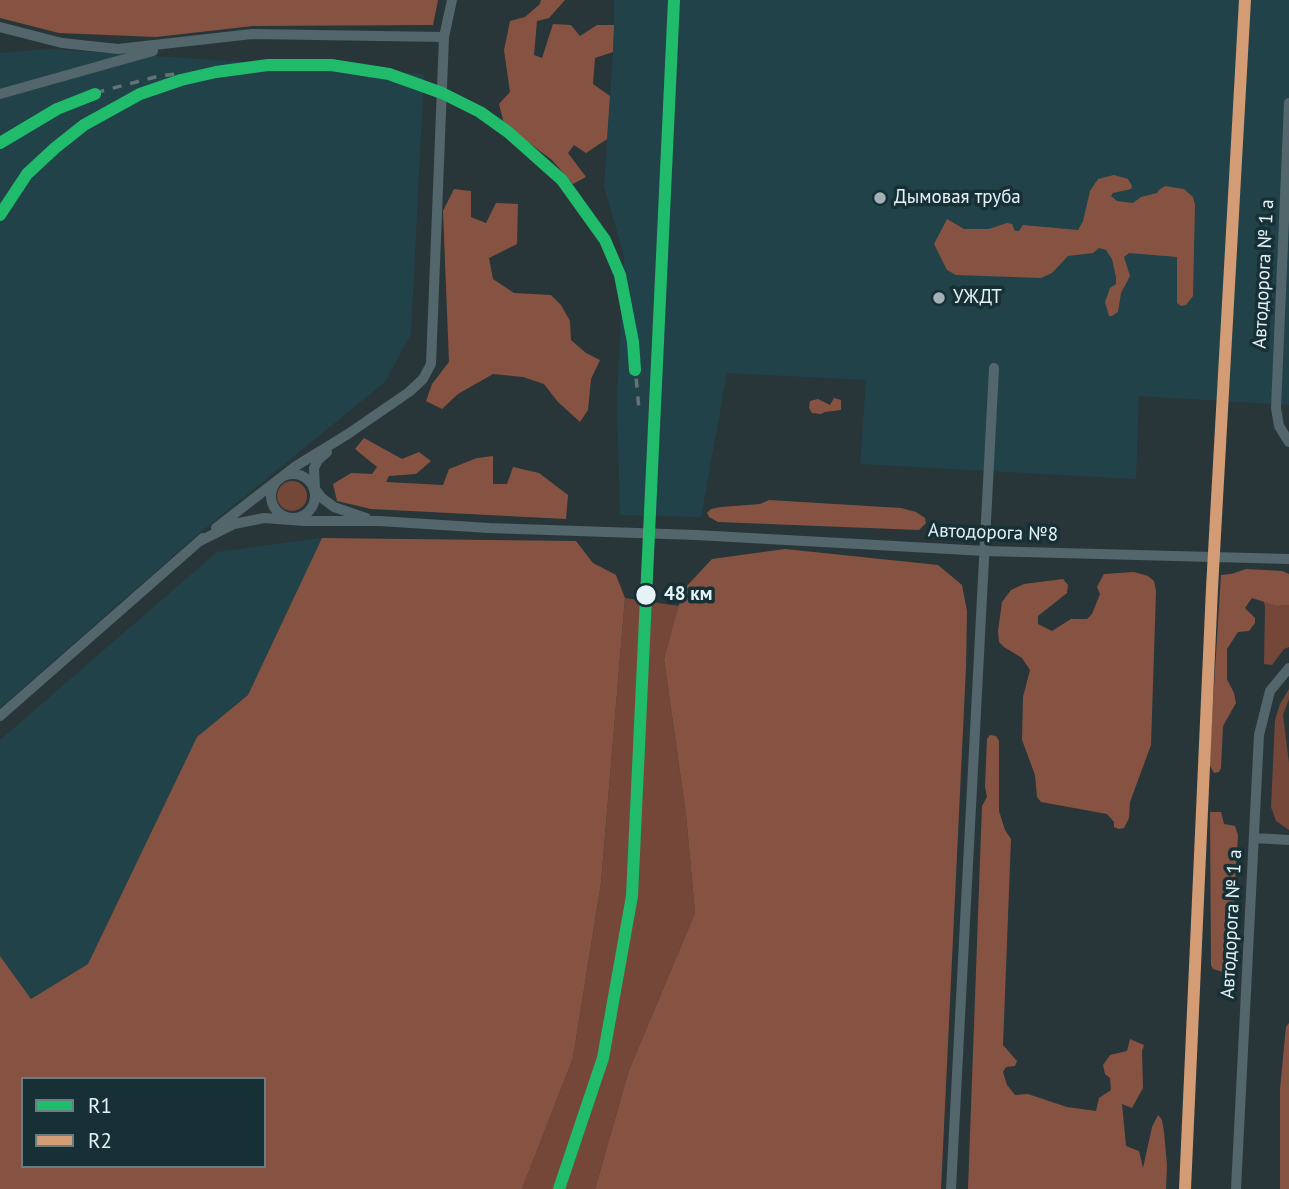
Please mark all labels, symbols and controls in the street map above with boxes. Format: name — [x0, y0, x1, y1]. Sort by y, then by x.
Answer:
place label: Дымовая труба — [894, 187, 1021, 209]
marker: Дымовая труба — [872, 190, 888, 206]
street label: Автодорога № 1 а — [1249, 199, 1279, 349]
place label: УЖДТ — [953, 287, 1002, 309]
marker: УЖДТ — [931, 290, 947, 306]
street label: Автодорога №8 — [928, 519, 1058, 547]
marker: 48 км — [634, 583, 658, 607]
place label: 48 км — [664, 584, 712, 606]
street label: Автодорога № 1 а — [1217, 849, 1247, 999]
legend — [21, 1077, 266, 1168]
text: R1 — [88, 1092, 112, 1119]
text: R2 — [88, 1127, 112, 1154]

